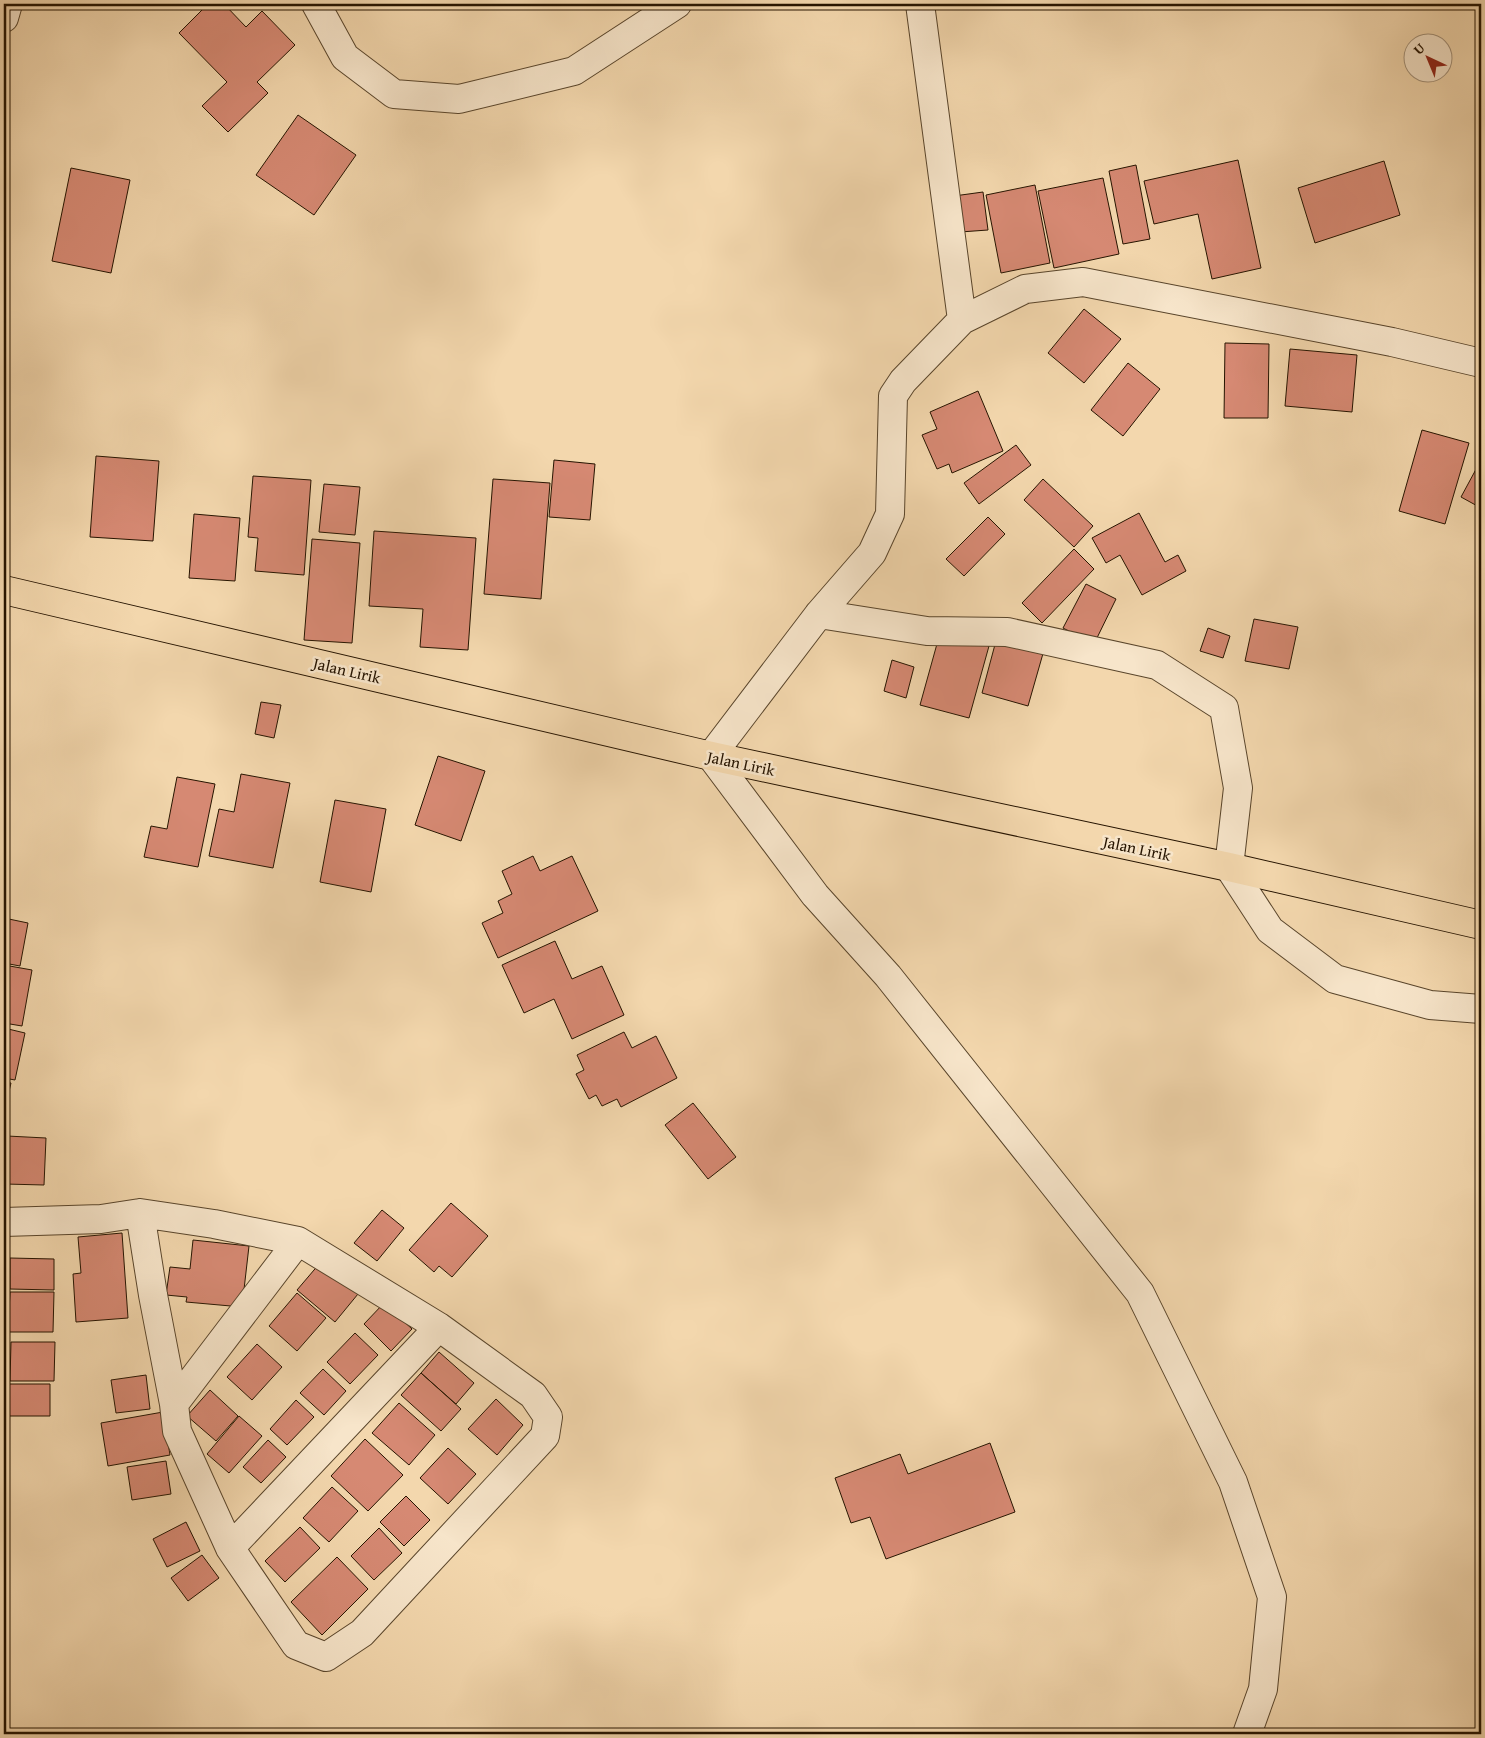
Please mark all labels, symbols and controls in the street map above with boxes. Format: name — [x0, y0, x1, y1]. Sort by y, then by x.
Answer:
north arrow — [1402, 32, 1452, 82]
text: U — [1409, 38, 1430, 59]
street label: Jalan Lirik — [309, 650, 384, 690]
street label: Jalan Lirik — [703, 744, 778, 782]
street label: Jalan Lirik — [1099, 829, 1174, 867]

